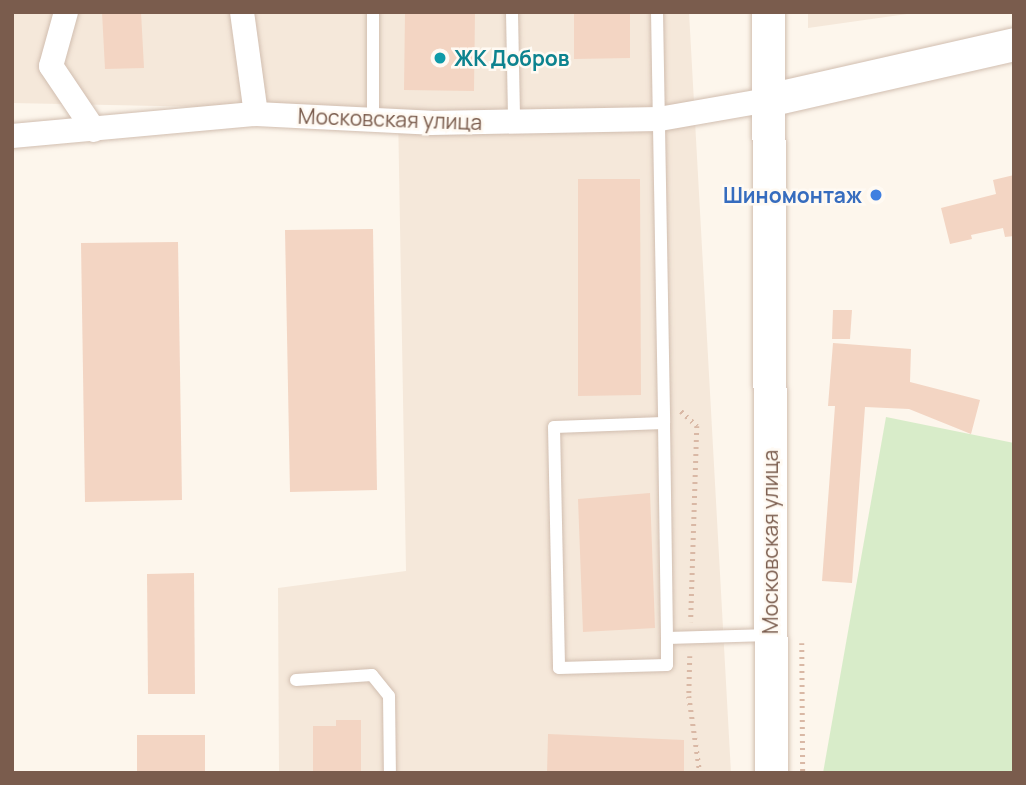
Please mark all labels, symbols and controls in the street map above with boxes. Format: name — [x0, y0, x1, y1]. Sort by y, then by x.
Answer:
place label: ЖК Добров — [454, 45, 570, 71]
marker: ЖК Добров — [432, 50, 448, 66]
street label: Московская улица — [297, 103, 483, 135]
place label: Шиномонтаж — [723, 182, 862, 208]
marker: Шиномонтаж — [868, 187, 884, 203]
street label: Московская улица — [757, 450, 783, 634]

